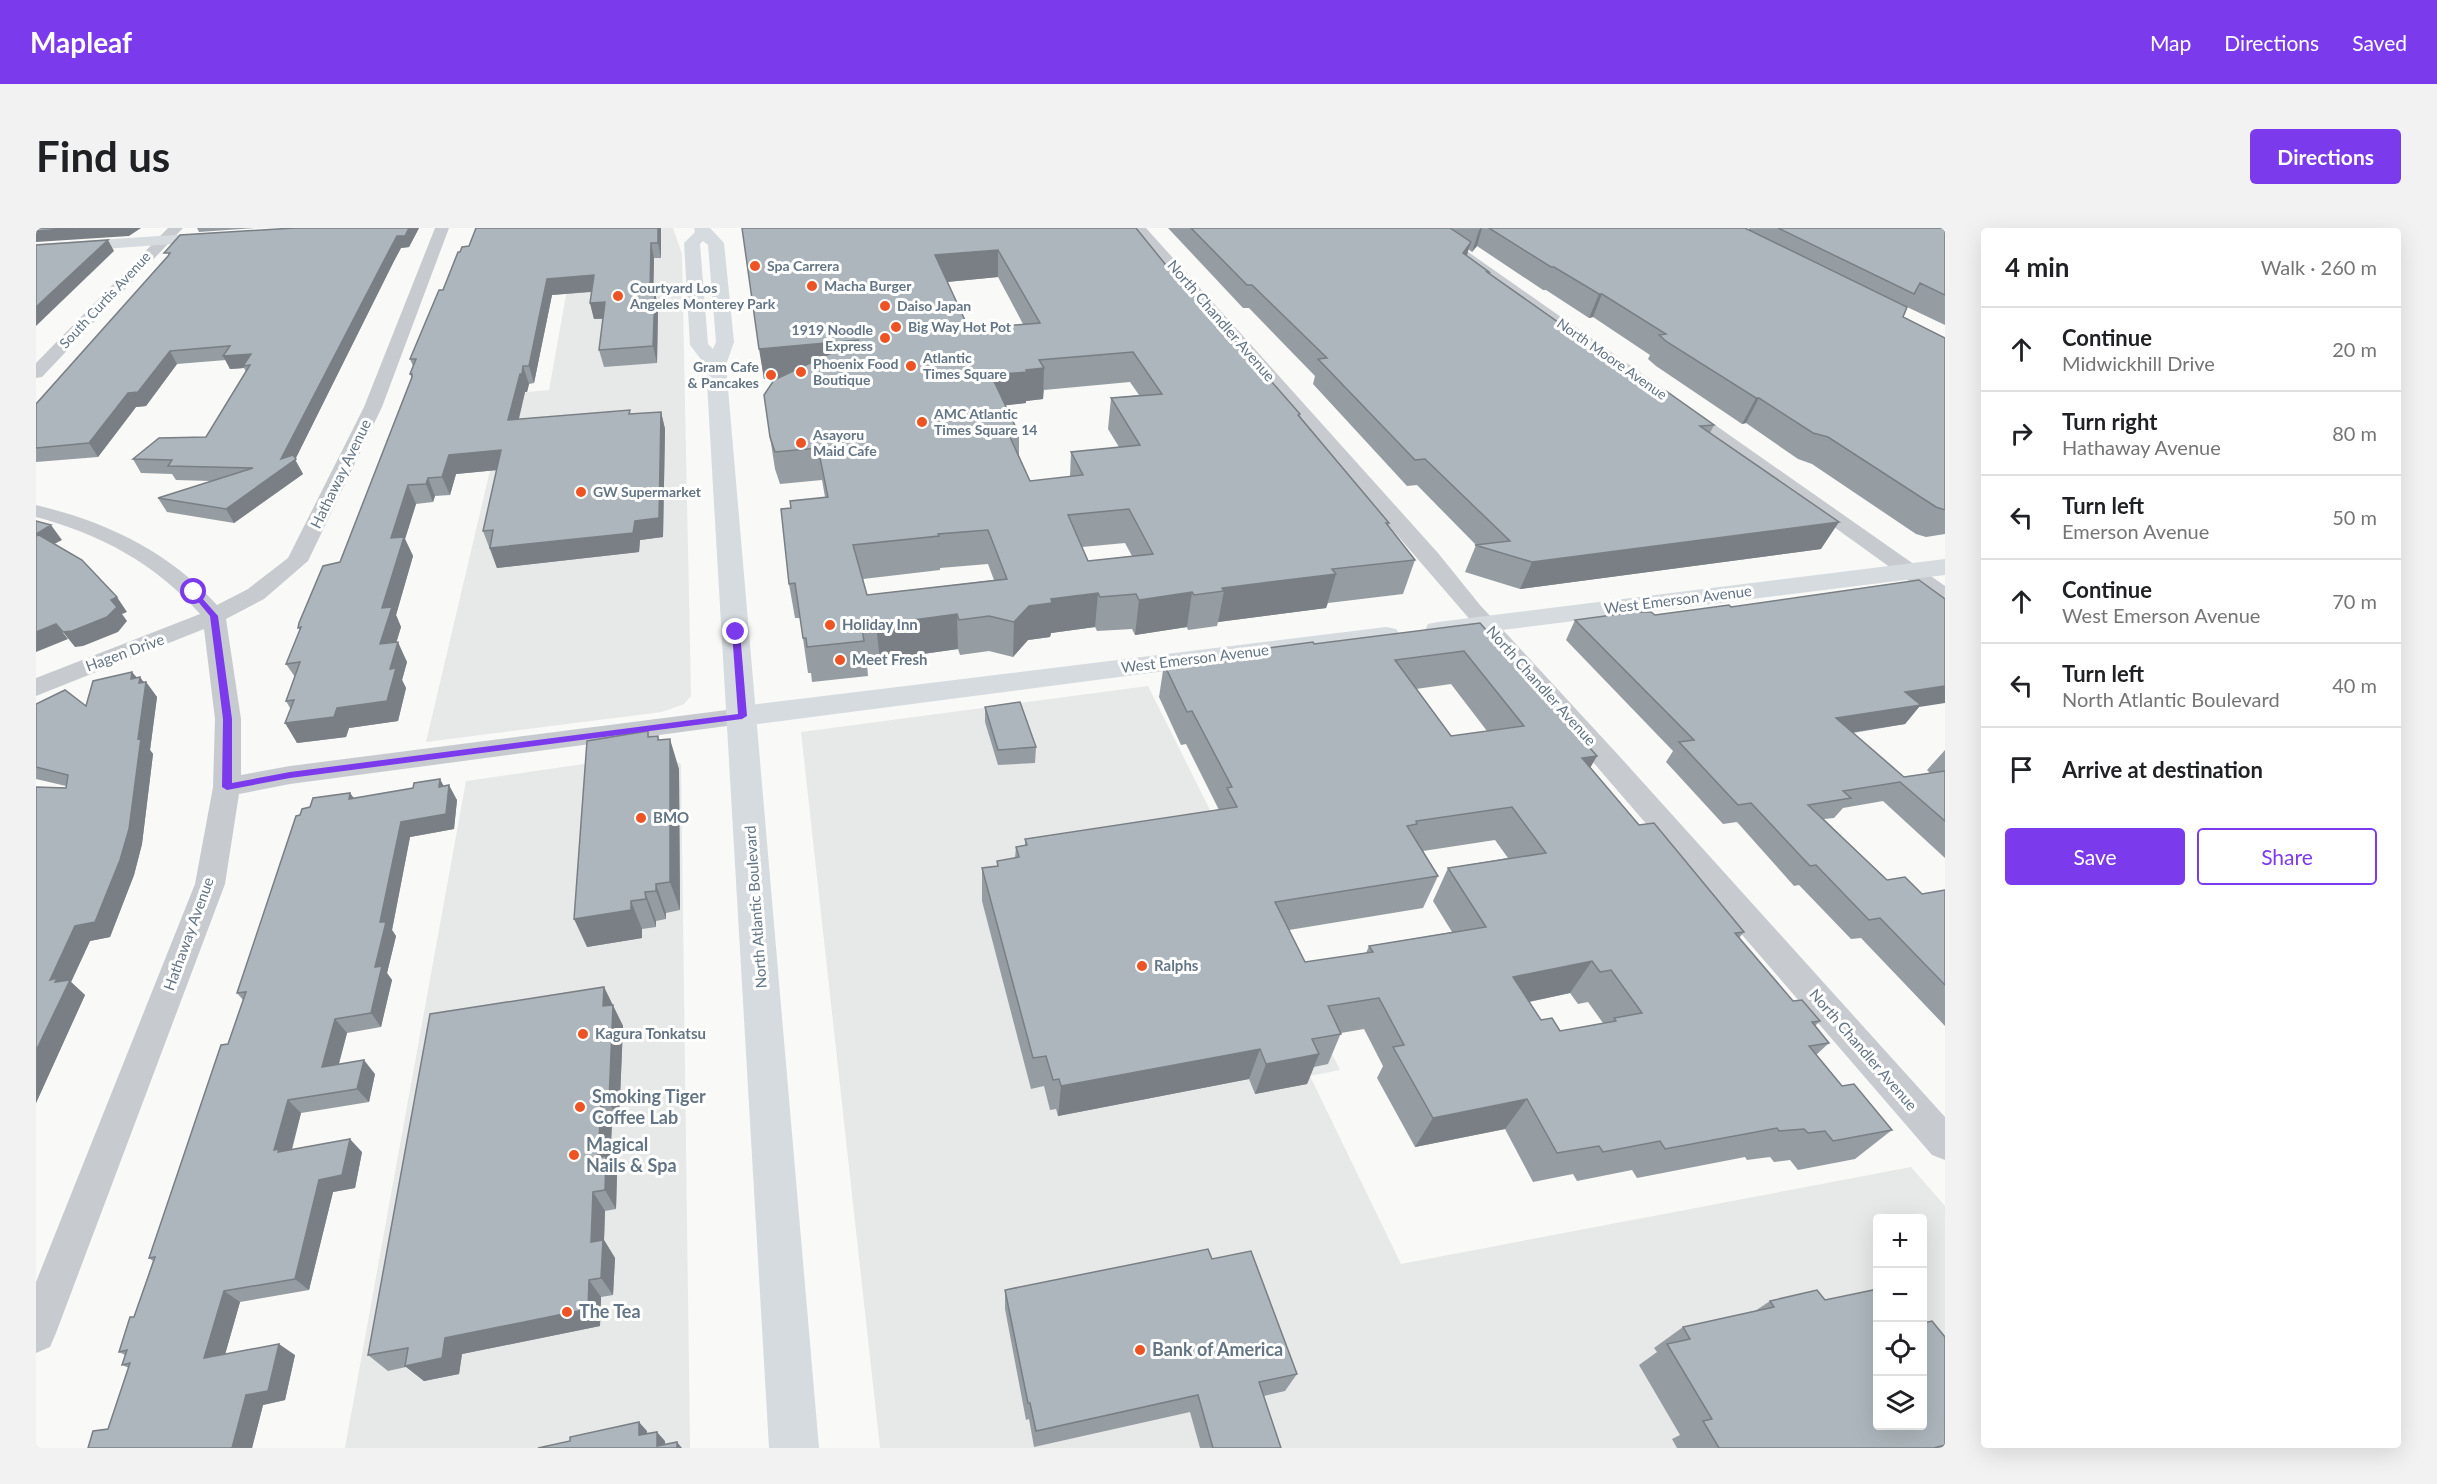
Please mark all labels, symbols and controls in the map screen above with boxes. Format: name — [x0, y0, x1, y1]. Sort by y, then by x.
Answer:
text: Mapleaf — [30, 25, 132, 59]
text: Map — [2150, 30, 2191, 55]
text: Directions — [2224, 30, 2319, 55]
text: Saved — [2352, 30, 2407, 55]
button: Directions — [2250, 129, 2401, 184]
text: Find us — [36, 131, 170, 181]
street label: South Curtis Avenue — [55, 248, 154, 352]
text: 4 min — [2005, 251, 2069, 283]
text: Walk · 260 m — [2261, 255, 2377, 279]
street label: North Chandler Avenue — [1164, 256, 1279, 385]
place label: Spa Carrera — [767, 257, 839, 274]
marker: Spa Carrera — [748, 259, 762, 273]
place label: Macha Burger — [824, 277, 912, 294]
place label: Courtyard Los Angeles Monterey Park — [629, 279, 776, 312]
marker: Macha Burger — [805, 279, 819, 293]
marker: Courtyard Los Angeles Monterey Park — [611, 289, 625, 303]
place label: Daiso Japan — [897, 297, 971, 314]
marker: Daiso Japan — [878, 299, 892, 313]
street label: North Moore Avenue — [1554, 314, 1671, 403]
place label: Big Way Hot Pot — [908, 318, 1012, 335]
marker: Big Way Hot Pot — [889, 320, 903, 334]
place label: 1919 Noodle Express — [792, 321, 874, 354]
text: Continue — [2062, 324, 2152, 351]
marker: 1919 Noodle Express — [878, 331, 892, 345]
icon: ahead — [2005, 333, 2038, 366]
text: 20 m — [2332, 337, 2377, 361]
place label: Atlantic Times Square — [922, 349, 1007, 382]
text: Midwickhill Drive — [2062, 351, 2215, 375]
place label: Phoenix Food Boutique — [813, 355, 899, 388]
place label: Gram Cafe & Pancakes — [687, 358, 760, 391]
marker: Atlantic Times Square — [904, 359, 918, 373]
marker: Phoenix Food Boutique — [794, 365, 808, 379]
marker: Gram Cafe & Pancakes — [764, 368, 778, 382]
place label: AMC Atlantic Times Square 14 — [933, 405, 1037, 438]
text: Turn right — [2062, 408, 2157, 435]
marker: AMC Atlantic Times Square 14 — [915, 415, 929, 429]
street label: Hathaway Avenue — [306, 416, 374, 531]
icon: right — [2005, 417, 2038, 450]
text: 80 m — [2332, 421, 2377, 445]
place label: Asayoru Maid Cafe — [812, 426, 877, 459]
text: Hathaway Avenue — [2062, 435, 2221, 459]
marker: Asayoru Maid Cafe — [794, 436, 808, 450]
place label: GW Supermarket — [593, 483, 702, 500]
marker: GW Supermarket — [574, 485, 588, 499]
text: Turn left — [2062, 492, 2144, 519]
icon: left — [2005, 501, 2038, 534]
text: 50 m — [2332, 505, 2377, 529]
text: Emerson Avenue — [2062, 519, 2209, 543]
text: Continue — [2062, 576, 2152, 603]
route start — [180, 578, 206, 604]
street label: West Emerson Avenue — [1603, 581, 1753, 617]
icon: ahead — [2005, 585, 2038, 618]
text: 70 m — [2332, 589, 2377, 613]
text: West Emerson Avenue — [2062, 603, 2260, 627]
place label: Holiday Inn — [842, 615, 918, 633]
route end — [722, 618, 748, 644]
marker: Holiday Inn — [823, 618, 837, 632]
street label: North Chandler Avenue — [1483, 622, 1600, 749]
street label: Hagen Drive — [83, 630, 166, 675]
street label: West Emerson Avenue — [1120, 640, 1270, 676]
place label: Meet Fresh — [852, 650, 927, 668]
marker: Meet Fresh — [833, 653, 847, 667]
text: Turn left — [2062, 660, 2144, 687]
icon: left — [2005, 669, 2038, 702]
text: 40 m — [2332, 673, 2377, 697]
text: North Atlantic Boulevard — [2062, 687, 2280, 711]
icon: arrive — [2005, 753, 2038, 786]
text: Arrive at destination — [2062, 756, 2263, 783]
place label: BMO — [653, 808, 689, 826]
marker: BMO — [634, 811, 648, 825]
street label: North Atlantic Boulevard — [740, 825, 770, 989]
button: Save — [2005, 828, 2185, 885]
button: Share — [2197, 828, 2377, 885]
street label: Hathaway Avenue — [159, 875, 217, 993]
place label: Ralphs — [1154, 956, 1199, 974]
marker: Ralphs — [1135, 959, 1149, 973]
street label: North Chandler Avenue — [1806, 985, 1921, 1114]
place label: Kagura Tonkatsu — [595, 1024, 706, 1042]
marker: Kagura Tonkatsu — [576, 1027, 590, 1041]
place label: Smoking Tiger Coffee Lab — [592, 1085, 706, 1128]
marker: Smoking Tiger Coffee Lab — [573, 1100, 587, 1114]
place label: Magical Nails & Spa — [586, 1133, 677, 1176]
marker: Magical Nails & Spa — [567, 1148, 581, 1162]
map controls — [1873, 1214, 1927, 1430]
button: + — [1873, 1214, 1927, 1268]
button: − — [1873, 1268, 1927, 1322]
place label: The Tea — [579, 1300, 641, 1322]
marker: The Tea — [560, 1305, 574, 1319]
button: locate — [1873, 1322, 1927, 1376]
place label: Bank of America — [1152, 1338, 1283, 1360]
marker: Bank of America — [1133, 1343, 1147, 1357]
button: layers — [1873, 1376, 1927, 1430]

